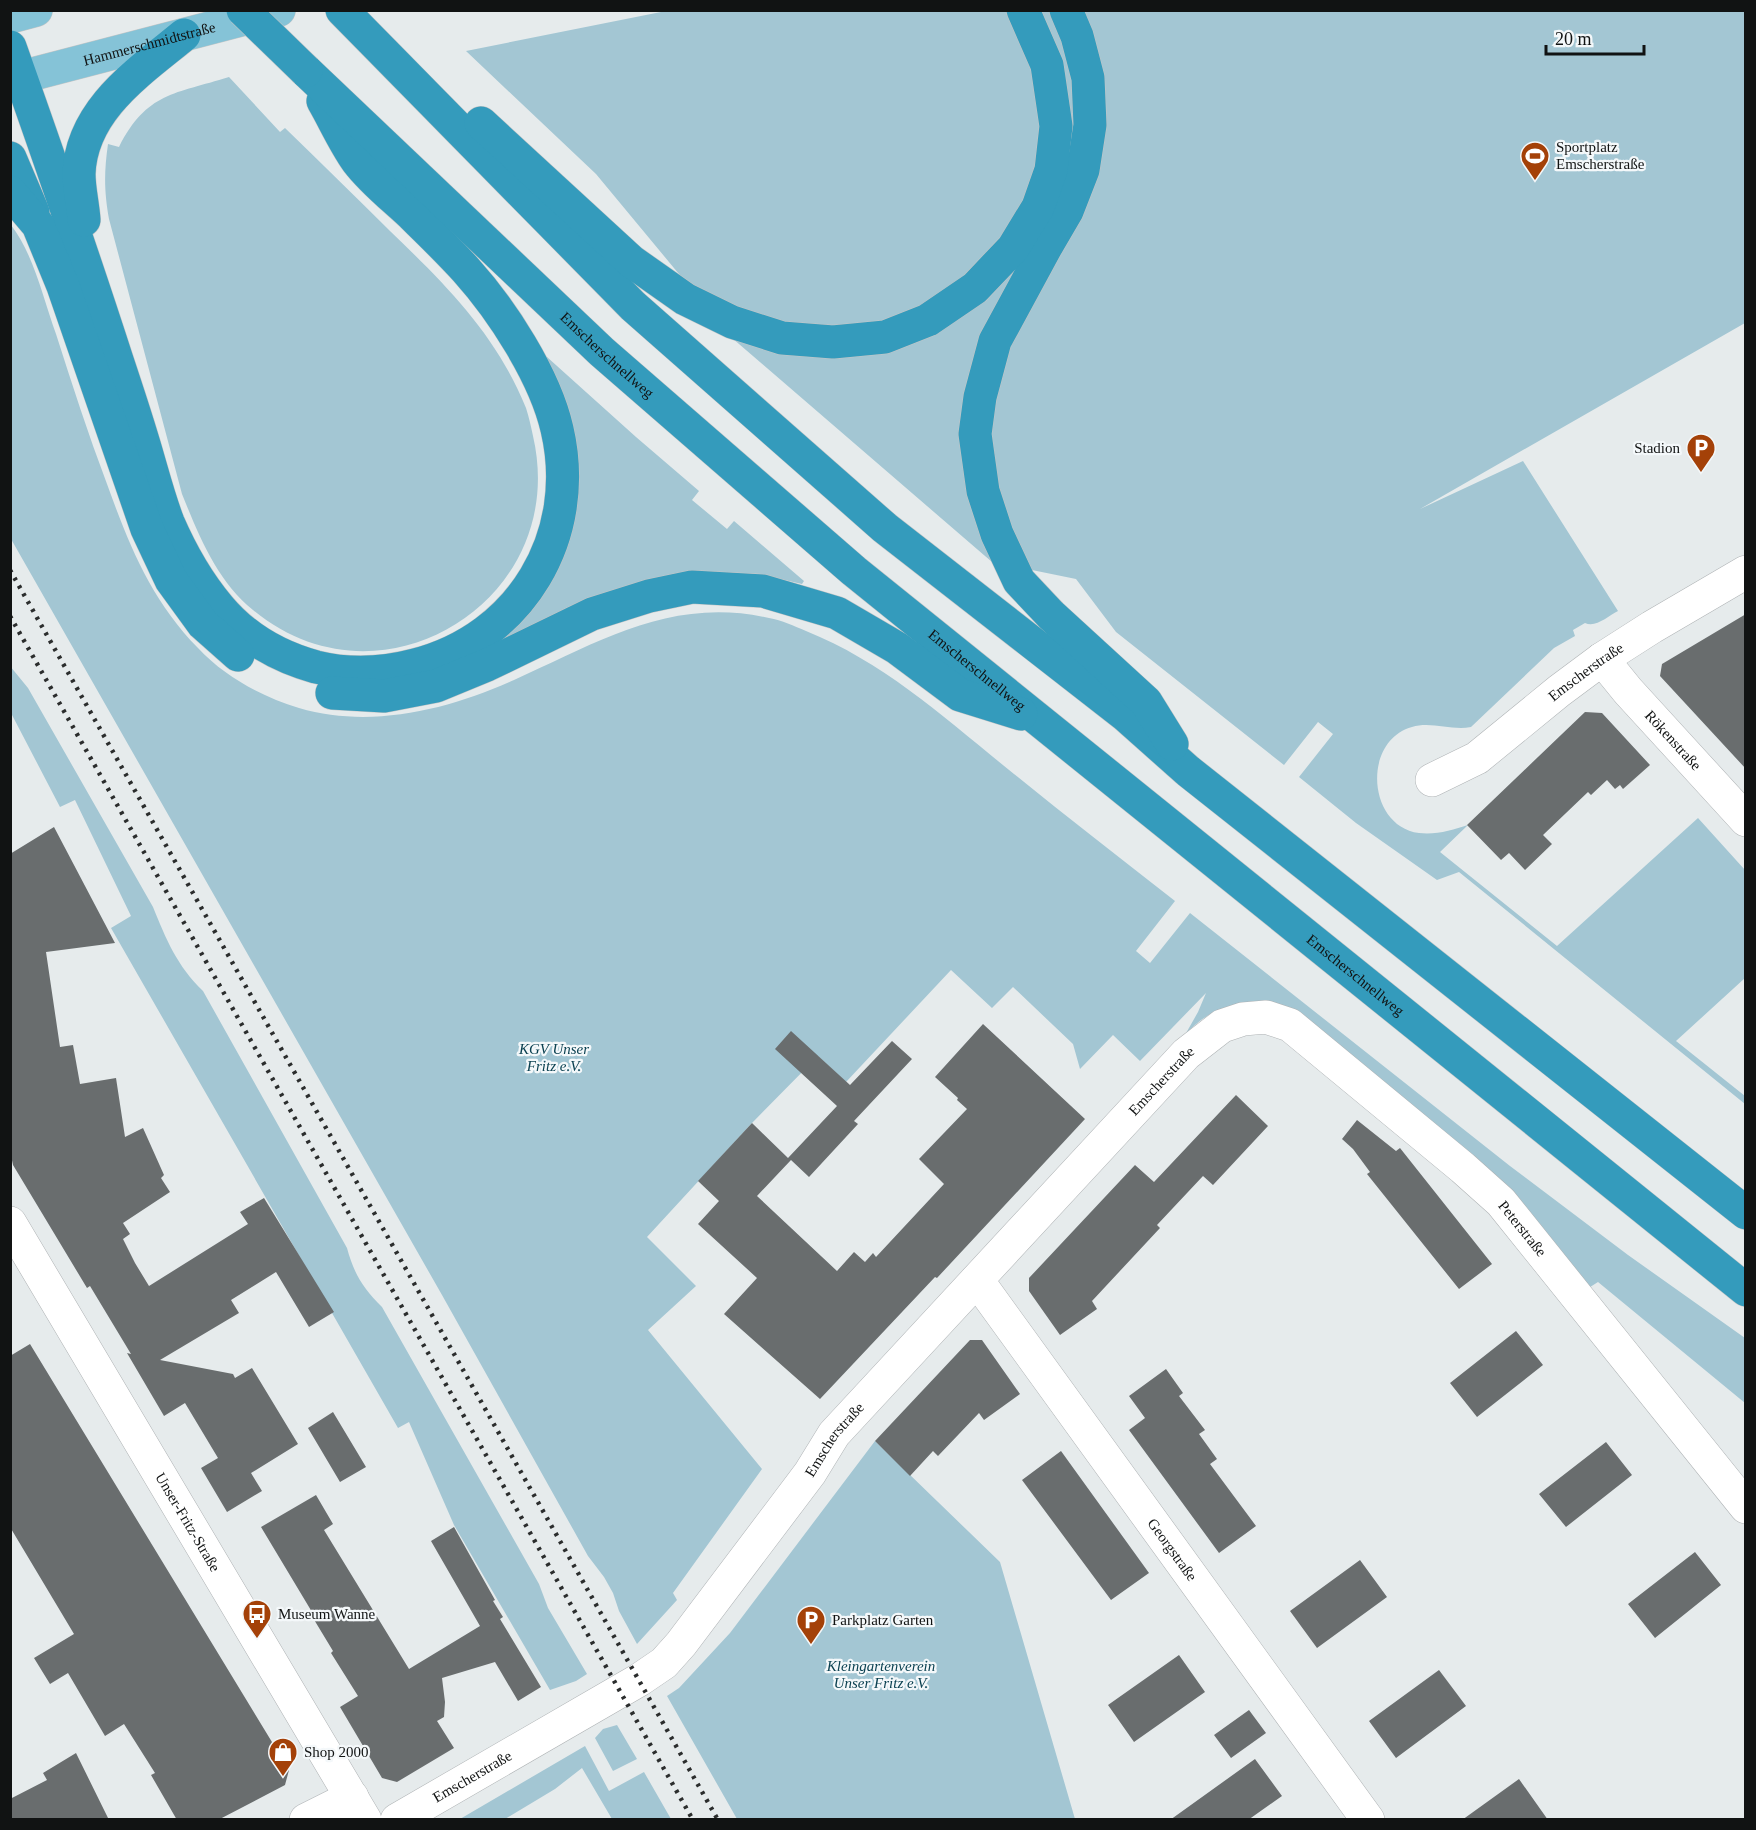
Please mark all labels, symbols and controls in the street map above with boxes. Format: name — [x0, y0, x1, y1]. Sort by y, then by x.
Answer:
scale bar — [1546, 18, 1644, 56]
street label: Hammerschmidtstraße — [82, 19, 217, 69]
text: 20 m — [1555, 29, 1592, 49]
place label: Sportplatz Emscherstraße — [1556, 139, 1645, 172]
sports icon: Sportplatz Emscherstraße — [1519, 140, 1551, 182]
street label: Emscherschnellweg — [557, 309, 657, 402]
parking icon: Stadion — [1685, 432, 1717, 474]
place label: Stadion — [1634, 440, 1680, 456]
street label: Emscherschnellweg — [925, 626, 1029, 714]
street label: Emscherstraße — [1545, 639, 1626, 704]
street label: Rökenstraße — [1642, 707, 1705, 774]
street label: Emscherschnellweg — [1304, 931, 1408, 1019]
park label: KGV Unser Fritz e.V. — [518, 1041, 589, 1074]
street label: Emscherstraße — [1125, 1043, 1197, 1118]
street label: Peterstraße — [1495, 1198, 1550, 1260]
street label: Emscherstraße — [802, 1399, 867, 1479]
street label: Unser-Fritz-Straße — [152, 1470, 224, 1575]
street label: Georgstraße — [1144, 1515, 1200, 1584]
bus stop icon: Museum Wanne — [241, 1598, 273, 1640]
parking icon: Parkplatz Garten — [795, 1604, 827, 1646]
place label: Museum Wanne — [278, 1606, 376, 1622]
place label: Parkplatz Garten — [832, 1612, 934, 1628]
park label: Kleingartenverein Unser Fritz e.V. — [826, 1658, 935, 1691]
shop icon: Shop 2000 — [267, 1736, 299, 1778]
place label: Shop 2000 — [304, 1744, 369, 1760]
street label: Emscherstraße — [430, 1747, 515, 1805]

